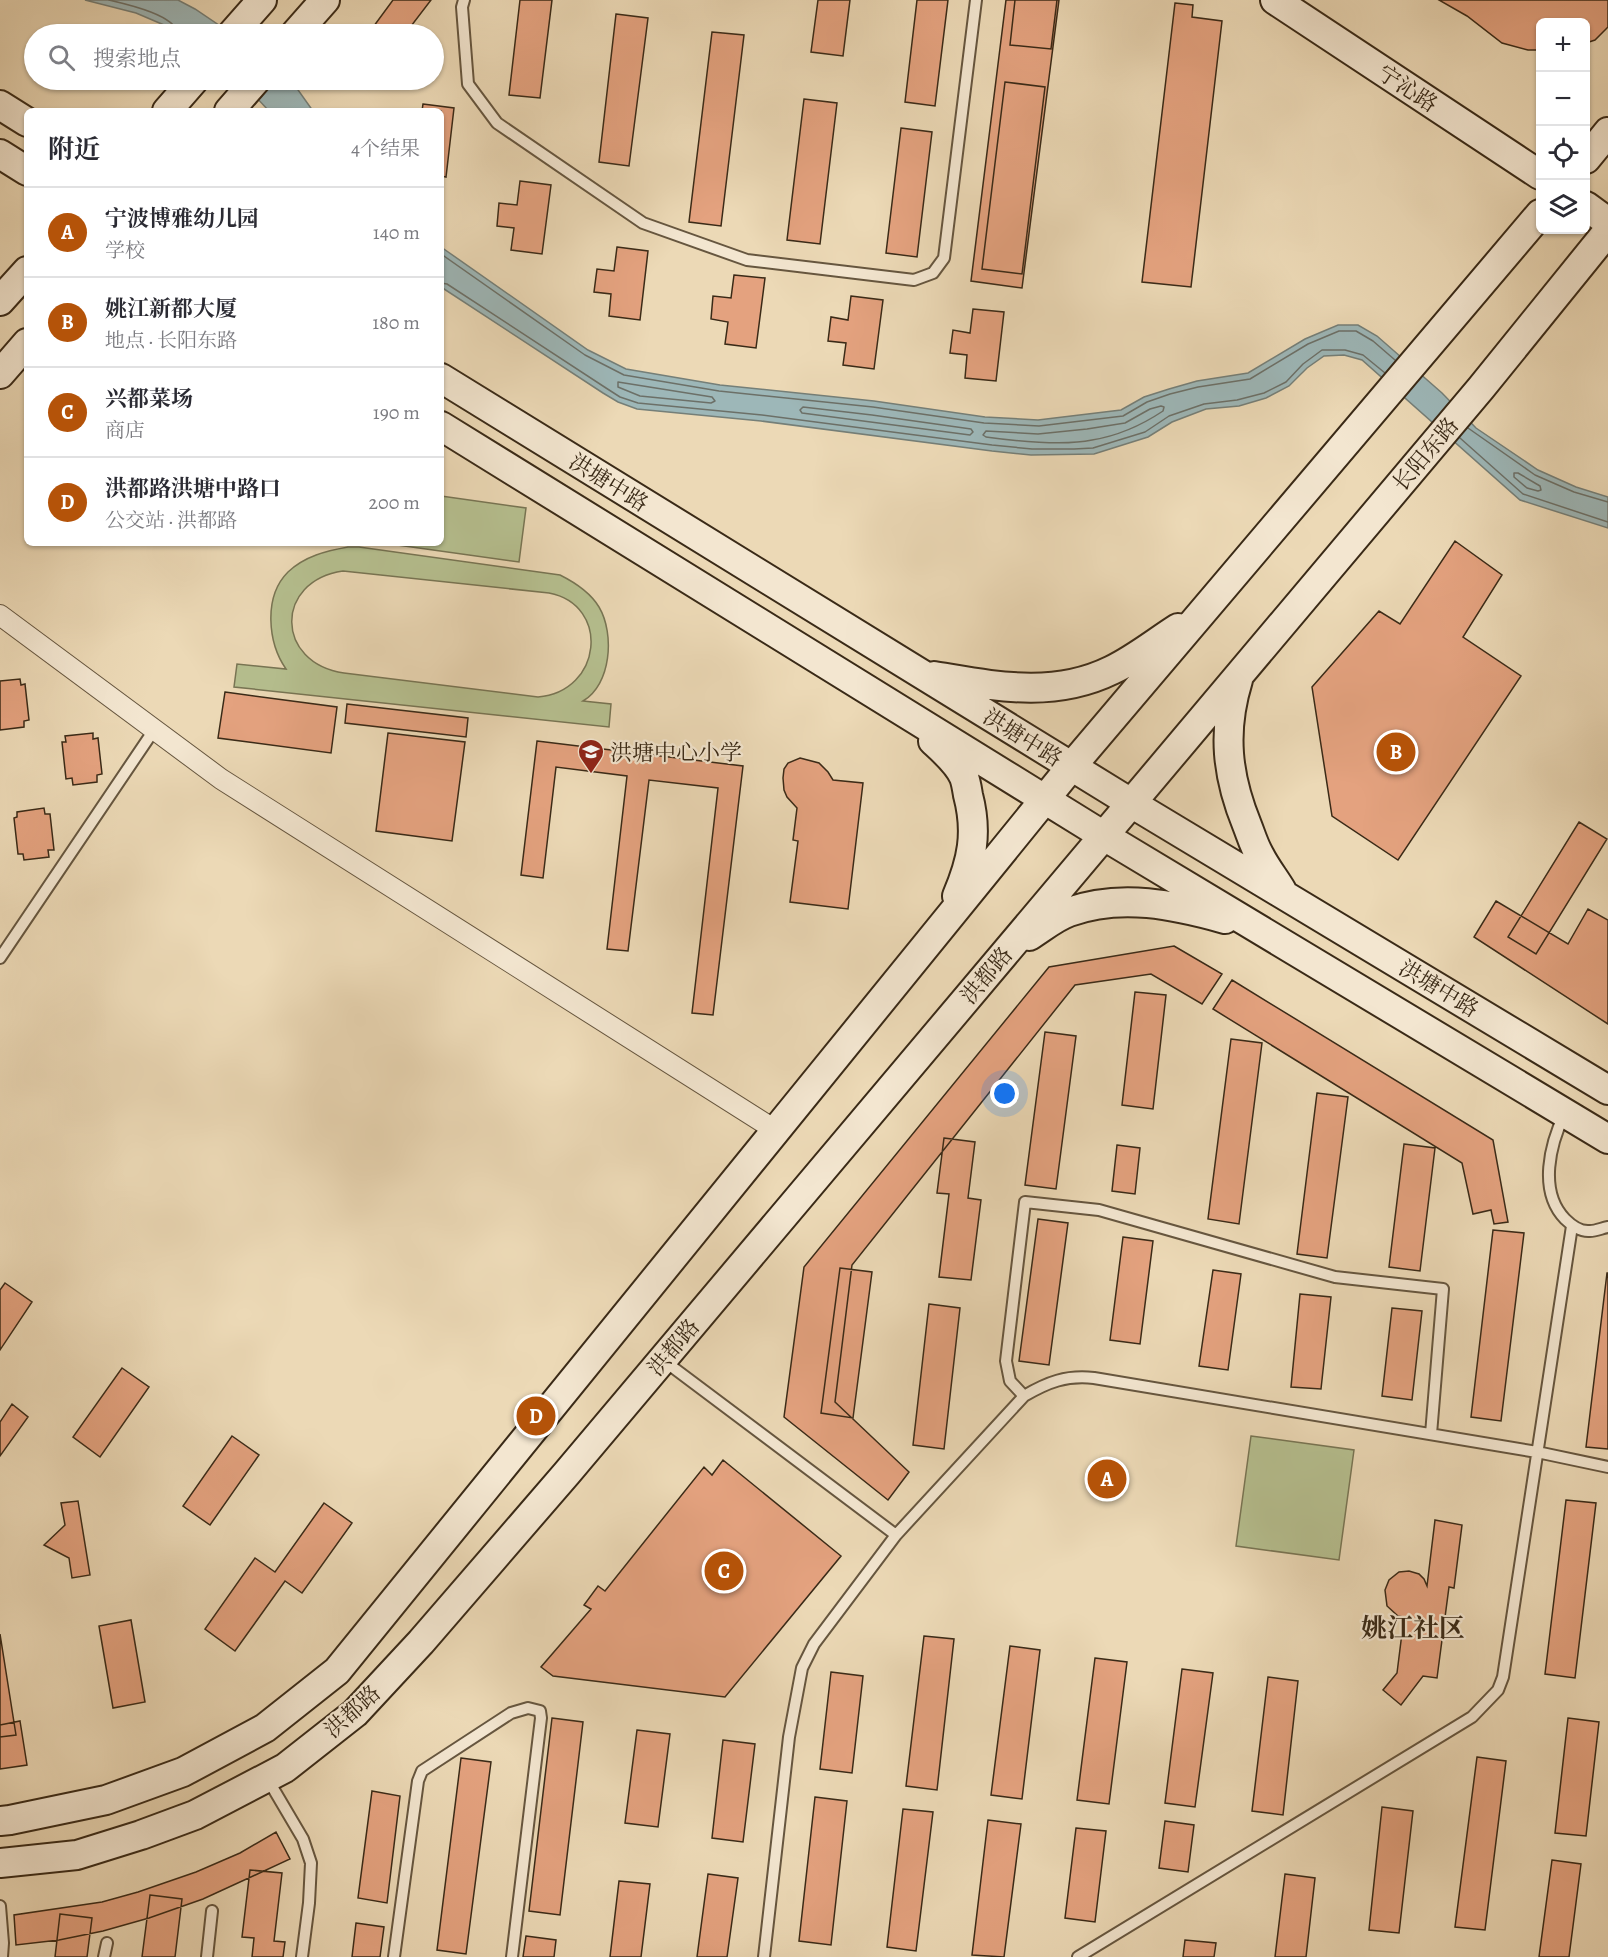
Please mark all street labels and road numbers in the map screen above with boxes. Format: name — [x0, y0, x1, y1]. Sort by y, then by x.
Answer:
street label: 宁沁路 — [1372, 58, 1443, 119]
street label: 长阳东路 — [1386, 411, 1466, 498]
street label: 洪塘中路 — [563, 447, 654, 519]
street label: 洪塘中路 — [977, 702, 1068, 774]
street label: 洪都路 — [954, 941, 1019, 1011]
street label: 洪塘中路 — [1393, 953, 1484, 1024]
street label: 洪都路 — [641, 1313, 706, 1383]
street label: 洪都路 — [318, 1679, 387, 1745]

